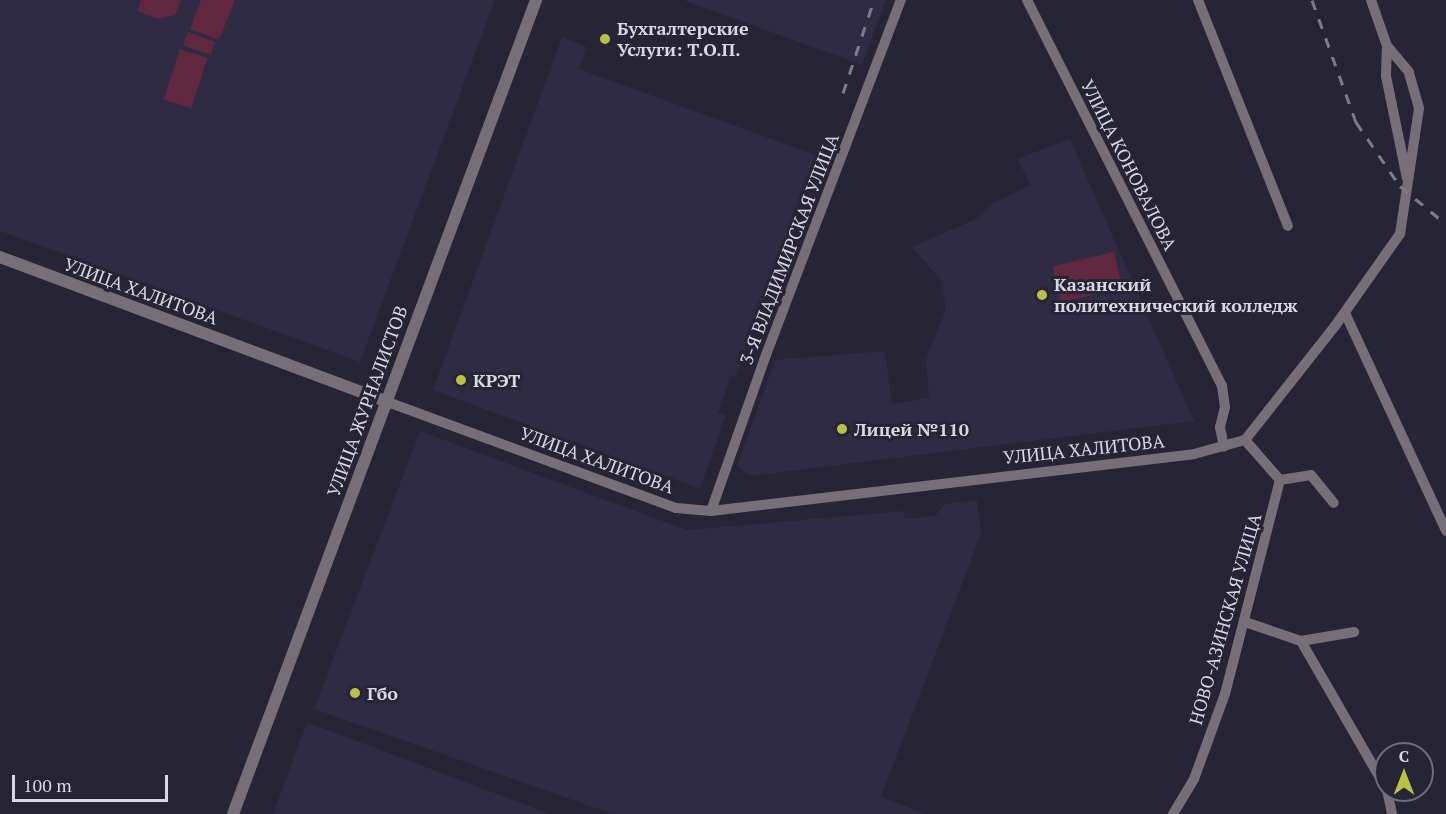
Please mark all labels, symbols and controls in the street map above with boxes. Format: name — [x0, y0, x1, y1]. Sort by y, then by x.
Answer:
place label: Бухгалтерские Услуги: Т.О.П. — [617, 18, 749, 60]
marker: Бухгалтерские Услуги: Т.О.П. — [598, 32, 612, 46]
street label: УЛИЦА КОНОВАЛОВА — [1077, 76, 1181, 254]
street label: 3-Я ВЛАДИМИРСКАЯ УЛИЦА — [735, 130, 843, 368]
street label: УЛИЦА ХАЛИТОВА — [61, 253, 221, 329]
place label: Казанский политехнический колледж — [1054, 274, 1297, 316]
marker: Казанский политехнический колледж — [1035, 288, 1049, 302]
street label: УЛИЦА ЖУРНАЛИСТОВ — [322, 302, 412, 500]
place label: КРЭТ — [473, 369, 520, 391]
marker: КРЭТ — [454, 373, 468, 387]
place label: Лицей №110 — [854, 418, 969, 440]
street label: УЛИЦА ХАЛИТОВА — [517, 422, 677, 498]
marker: Лицей №110 — [835, 422, 849, 436]
street label: УЛИЦА ХАЛИТОВА — [1002, 430, 1166, 468]
street label: НОВО-АЗИНСКАЯ УЛИЦА — [1184, 511, 1266, 727]
place label: Гбо — [367, 682, 398, 704]
marker: Гбо — [348, 686, 362, 700]
north arrow — [1374, 742, 1434, 802]
text: С — [1399, 745, 1409, 767]
scale bar — [15, 763, 171, 801]
text: 100 m — [23, 773, 72, 797]

